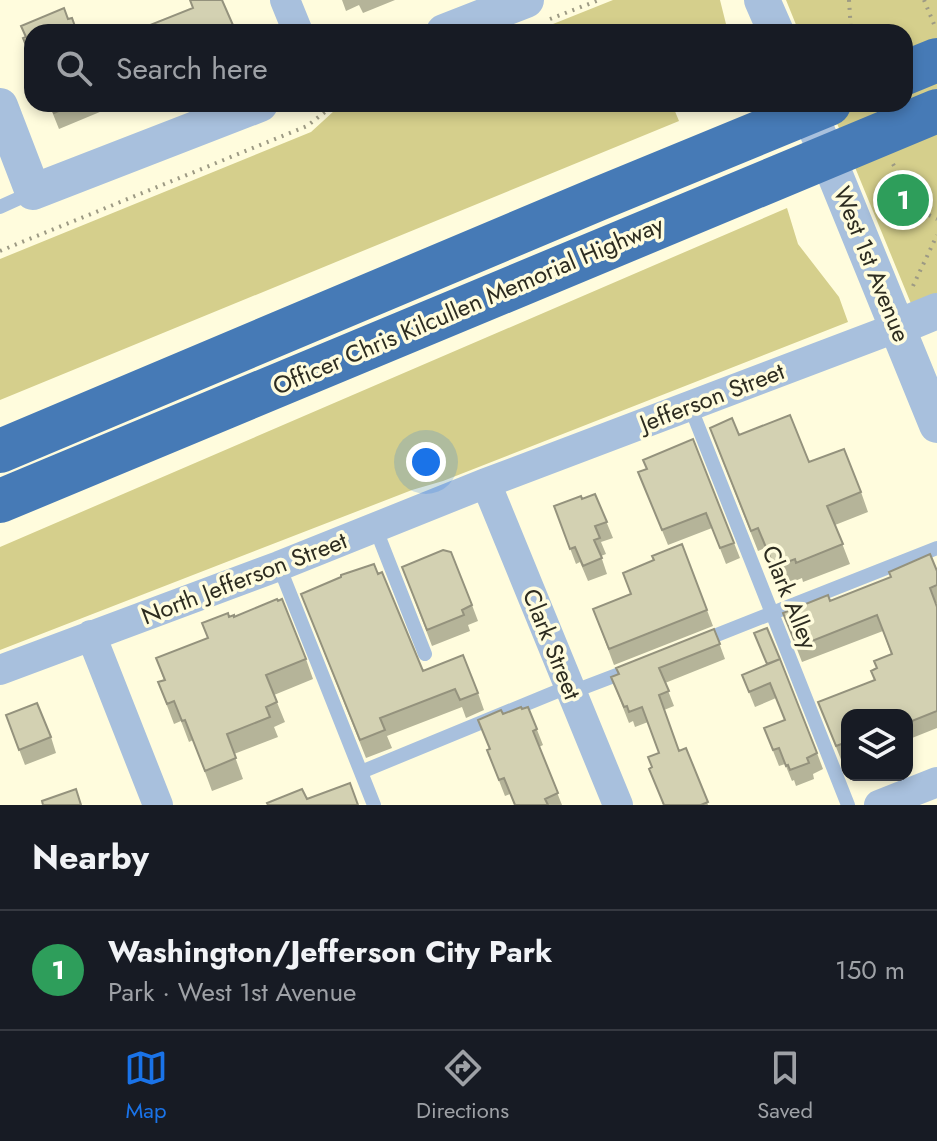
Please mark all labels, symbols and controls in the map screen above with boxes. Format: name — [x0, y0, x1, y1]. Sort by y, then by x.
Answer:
search box — [24, 24, 913, 112]
icon: search — [52, 46, 96, 90]
text: Search here — [116, 47, 268, 90]
pin: 1 — [877, 170, 929, 230]
street label: West 1st Avenue — [828, 182, 916, 346]
street label: Officer Chris Kilcullen Memorial Highway — [267, 206, 669, 403]
street label: Jefferson Street — [632, 353, 790, 442]
your location — [406, 442, 446, 482]
street label: North Jefferson Street — [136, 523, 352, 633]
street label: Clark Alley — [753, 540, 827, 654]
street label: Clark Street — [514, 583, 590, 705]
map controls — [841, 709, 913, 781]
button: layers — [841, 709, 913, 781]
text: Nearby — [32, 833, 149, 882]
text: Washington/Jefferson City Park — [108, 930, 552, 973]
text: 1 — [51, 951, 65, 989]
text: 150 m — [835, 951, 905, 989]
text: Park · West 1st Avenue — [108, 973, 357, 1011]
tab: Map — [124, 1046, 168, 1126]
tab: Directions — [416, 1046, 509, 1126]
tab: Saved — [757, 1046, 813, 1126]

